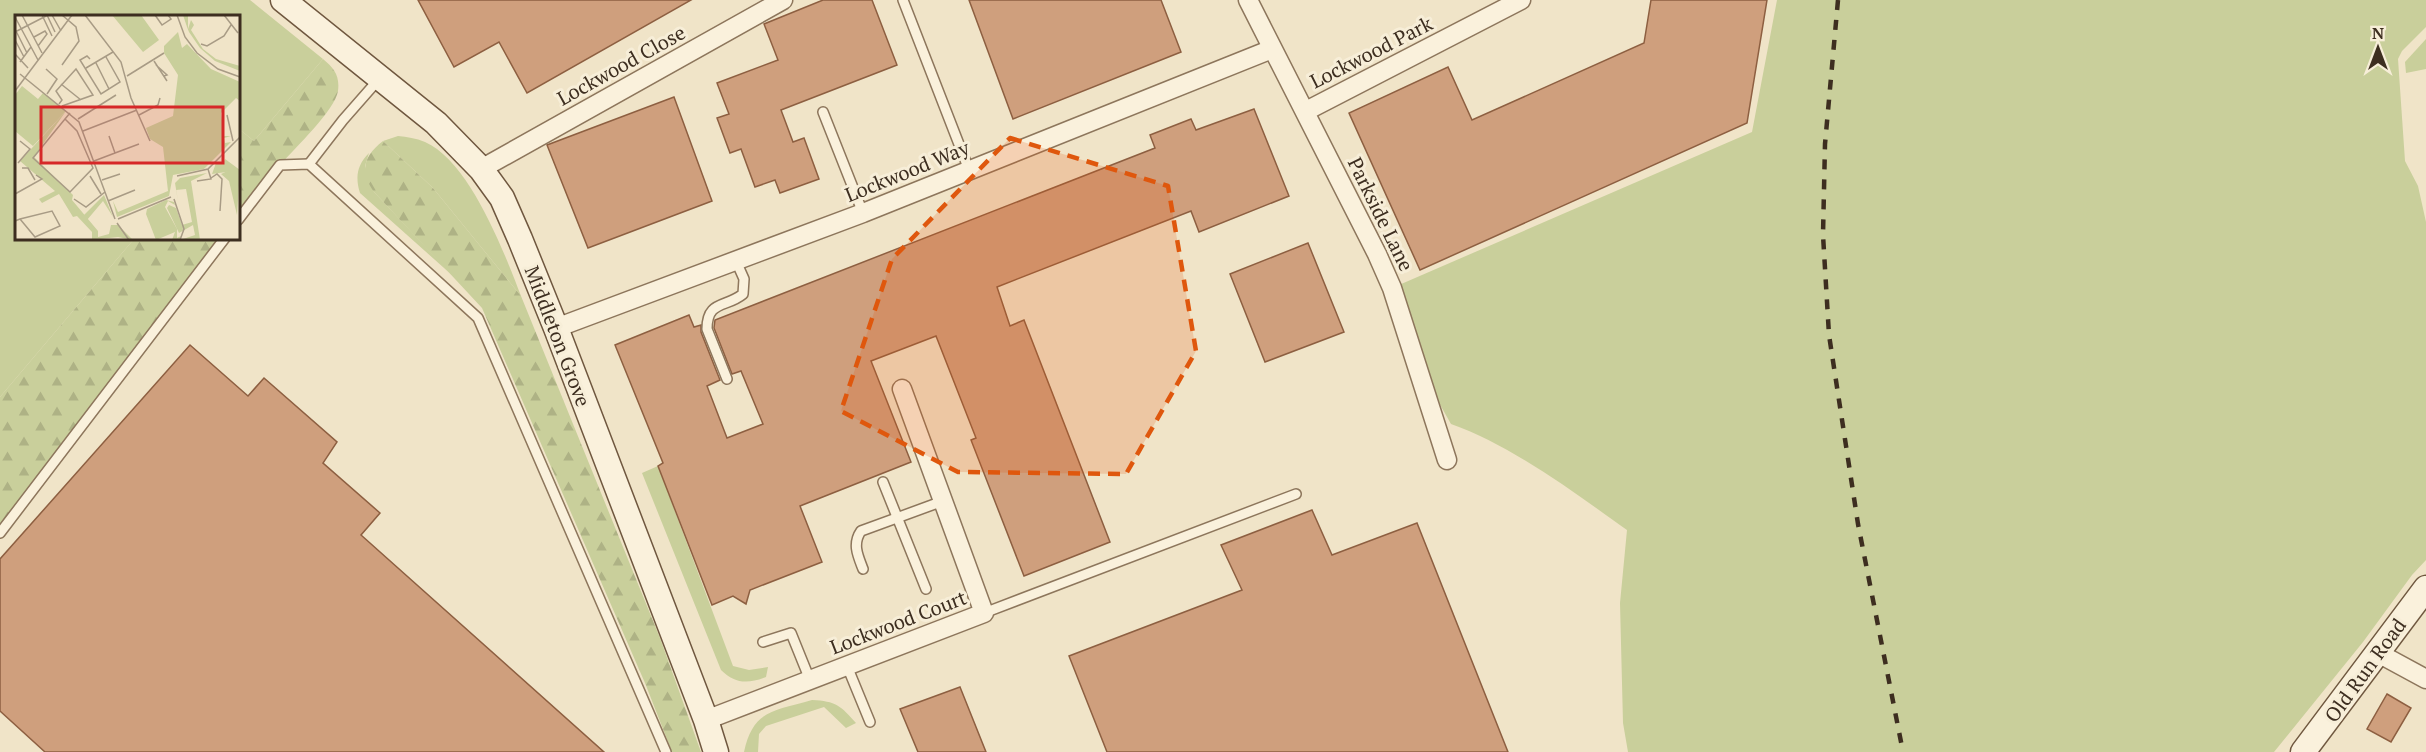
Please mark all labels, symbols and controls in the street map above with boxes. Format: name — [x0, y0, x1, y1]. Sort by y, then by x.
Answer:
street label: Lockwood Park — [1305, 9, 1437, 94]
inset map — [15, 15, 240, 240]
north arrow — [2348, 18, 2408, 78]
street label: Lockwood Close — [552, 19, 690, 111]
text: N — [2372, 22, 2384, 44]
street label: Lockwood Way — [841, 133, 974, 208]
street label: Parkside Lane — [1342, 152, 1420, 276]
street label: Middleton Grove — [519, 262, 597, 410]
street label: Lockwood Court — [826, 583, 971, 660]
street label: Old Run Road — [2318, 613, 2412, 727]

